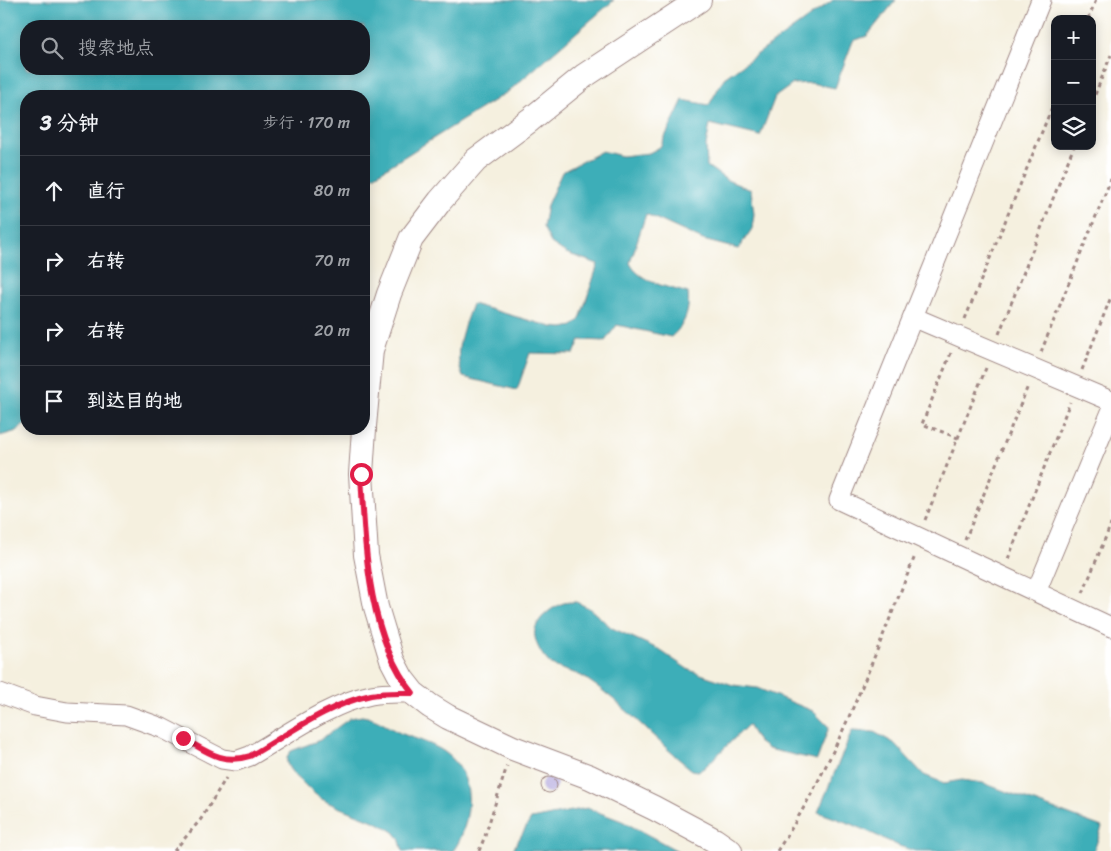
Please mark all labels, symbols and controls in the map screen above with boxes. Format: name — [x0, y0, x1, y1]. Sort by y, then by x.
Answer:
map controls — [1051, 15, 1096, 150]
button: + — [1051, 15, 1096, 60]
search box — [20, 20, 370, 75]
text: 搜索地点 — [78, 31, 154, 64]
icon: search — [38, 34, 66, 62]
button: − — [1051, 60, 1096, 105]
text: 3 分钟 — [40, 104, 99, 142]
button: layers — [1051, 105, 1096, 150]
text: 步行 · 170 m — [263, 108, 350, 137]
text: 直行 — [87, 174, 125, 207]
text: 80 m — [314, 176, 350, 205]
icon: ahead — [40, 177, 68, 205]
text: 右转 — [87, 244, 125, 277]
text: 70 m — [314, 246, 350, 275]
icon: right — [40, 247, 68, 275]
text: 右转 — [87, 314, 125, 347]
text: 20 m — [314, 316, 350, 345]
icon: right — [40, 317, 68, 345]
text: 到达目的地 — [87, 384, 182, 417]
icon: arrive — [40, 387, 68, 415]
route start — [350, 463, 373, 486]
route end — [172, 727, 195, 750]

